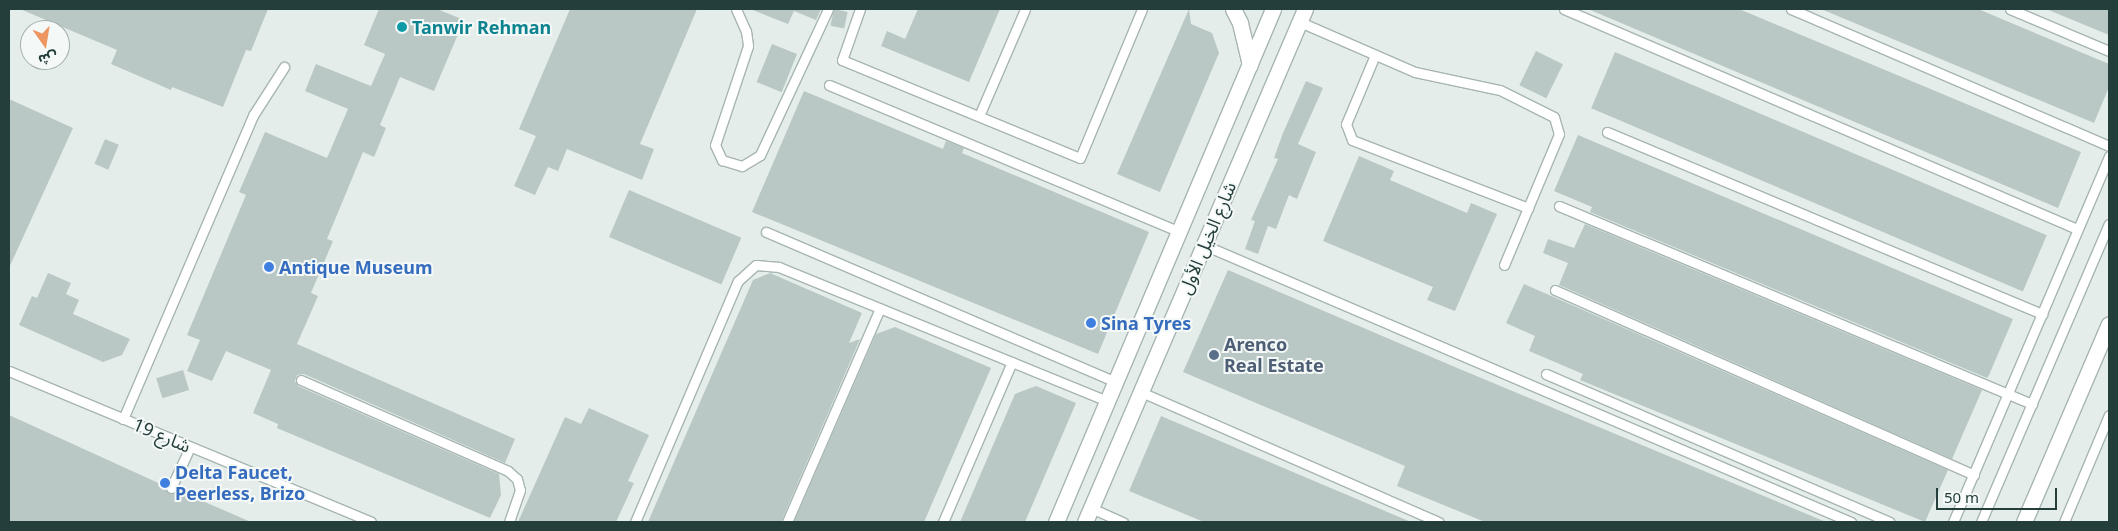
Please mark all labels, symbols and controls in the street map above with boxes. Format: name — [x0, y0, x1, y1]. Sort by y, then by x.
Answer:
place label: Tanwir Rehman — [412, 16, 551, 38]
north arrow — [20, 20, 70, 70]
marker: Tanwir Rehman — [396, 21, 408, 33]
text: ش — [37, 48, 60, 71]
street label: شارع الخيل الأول — [1174, 179, 1240, 297]
place label: Antique Museum — [279, 256, 433, 278]
marker: Antique Museum — [263, 261, 275, 273]
place label: Sina Tyres — [1101, 312, 1191, 334]
marker: Sina Tyres — [1085, 317, 1097, 329]
place label: Arenco Real Estate — [1224, 334, 1324, 376]
marker: Arenco Real Estate — [1208, 349, 1220, 361]
street label: شارع 19 — [130, 413, 194, 457]
place label: Delta Faucet, Peerless, Brizo — [175, 462, 305, 504]
marker: Delta Faucet, Peerless, Brizo — [159, 477, 171, 489]
scale bar — [1938, 478, 2059, 510]
text: 50 m — [1944, 487, 1979, 507]

